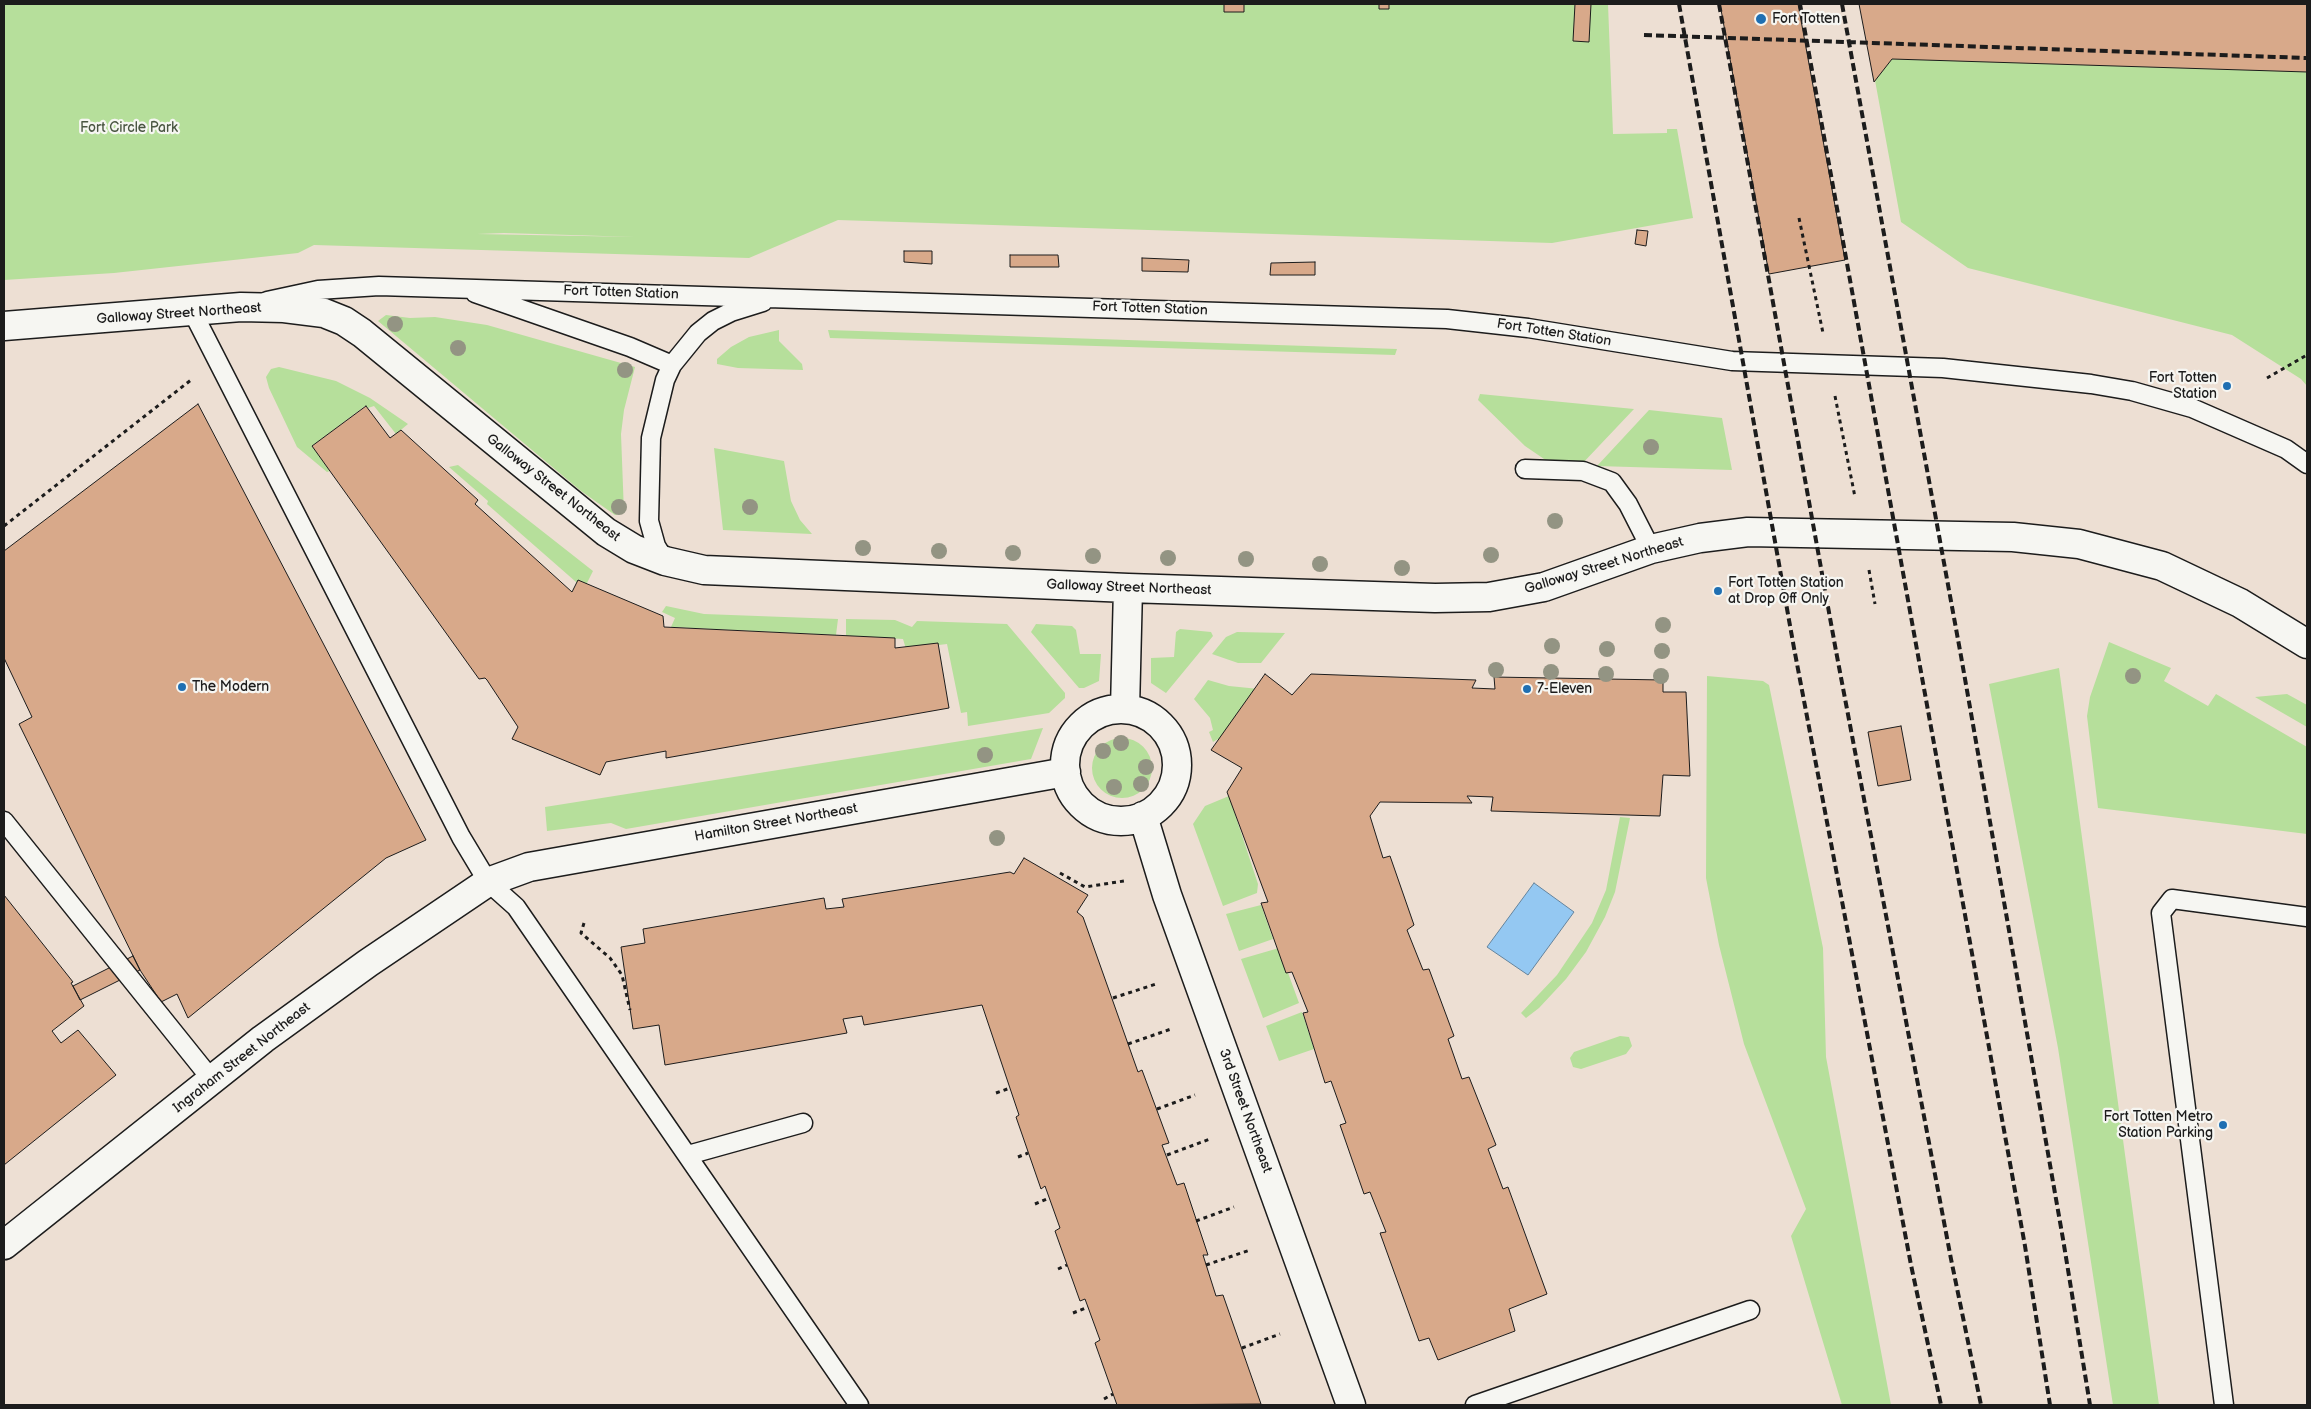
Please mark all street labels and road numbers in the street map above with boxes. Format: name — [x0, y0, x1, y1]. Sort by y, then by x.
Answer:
street label: Fort Totten Station — [563, 283, 679, 303]
street label: Fort Totten Station — [1092, 299, 1208, 319]
street label: Galloway Street Northeast — [96, 300, 262, 328]
street label: Fort Totten Station — [1496, 316, 1612, 350]
street label: Galloway Street Northeast — [483, 431, 623, 545]
street label: Galloway Street Northeast — [1523, 534, 1685, 598]
street label: Galloway Street Northeast — [1046, 577, 1212, 599]
street label: Hamilton Street Northeast — [693, 800, 859, 846]
street label: Ingraham Street Northeast — [170, 999, 314, 1117]
street label: 3rd Street Northeast — [1215, 1047, 1275, 1175]

